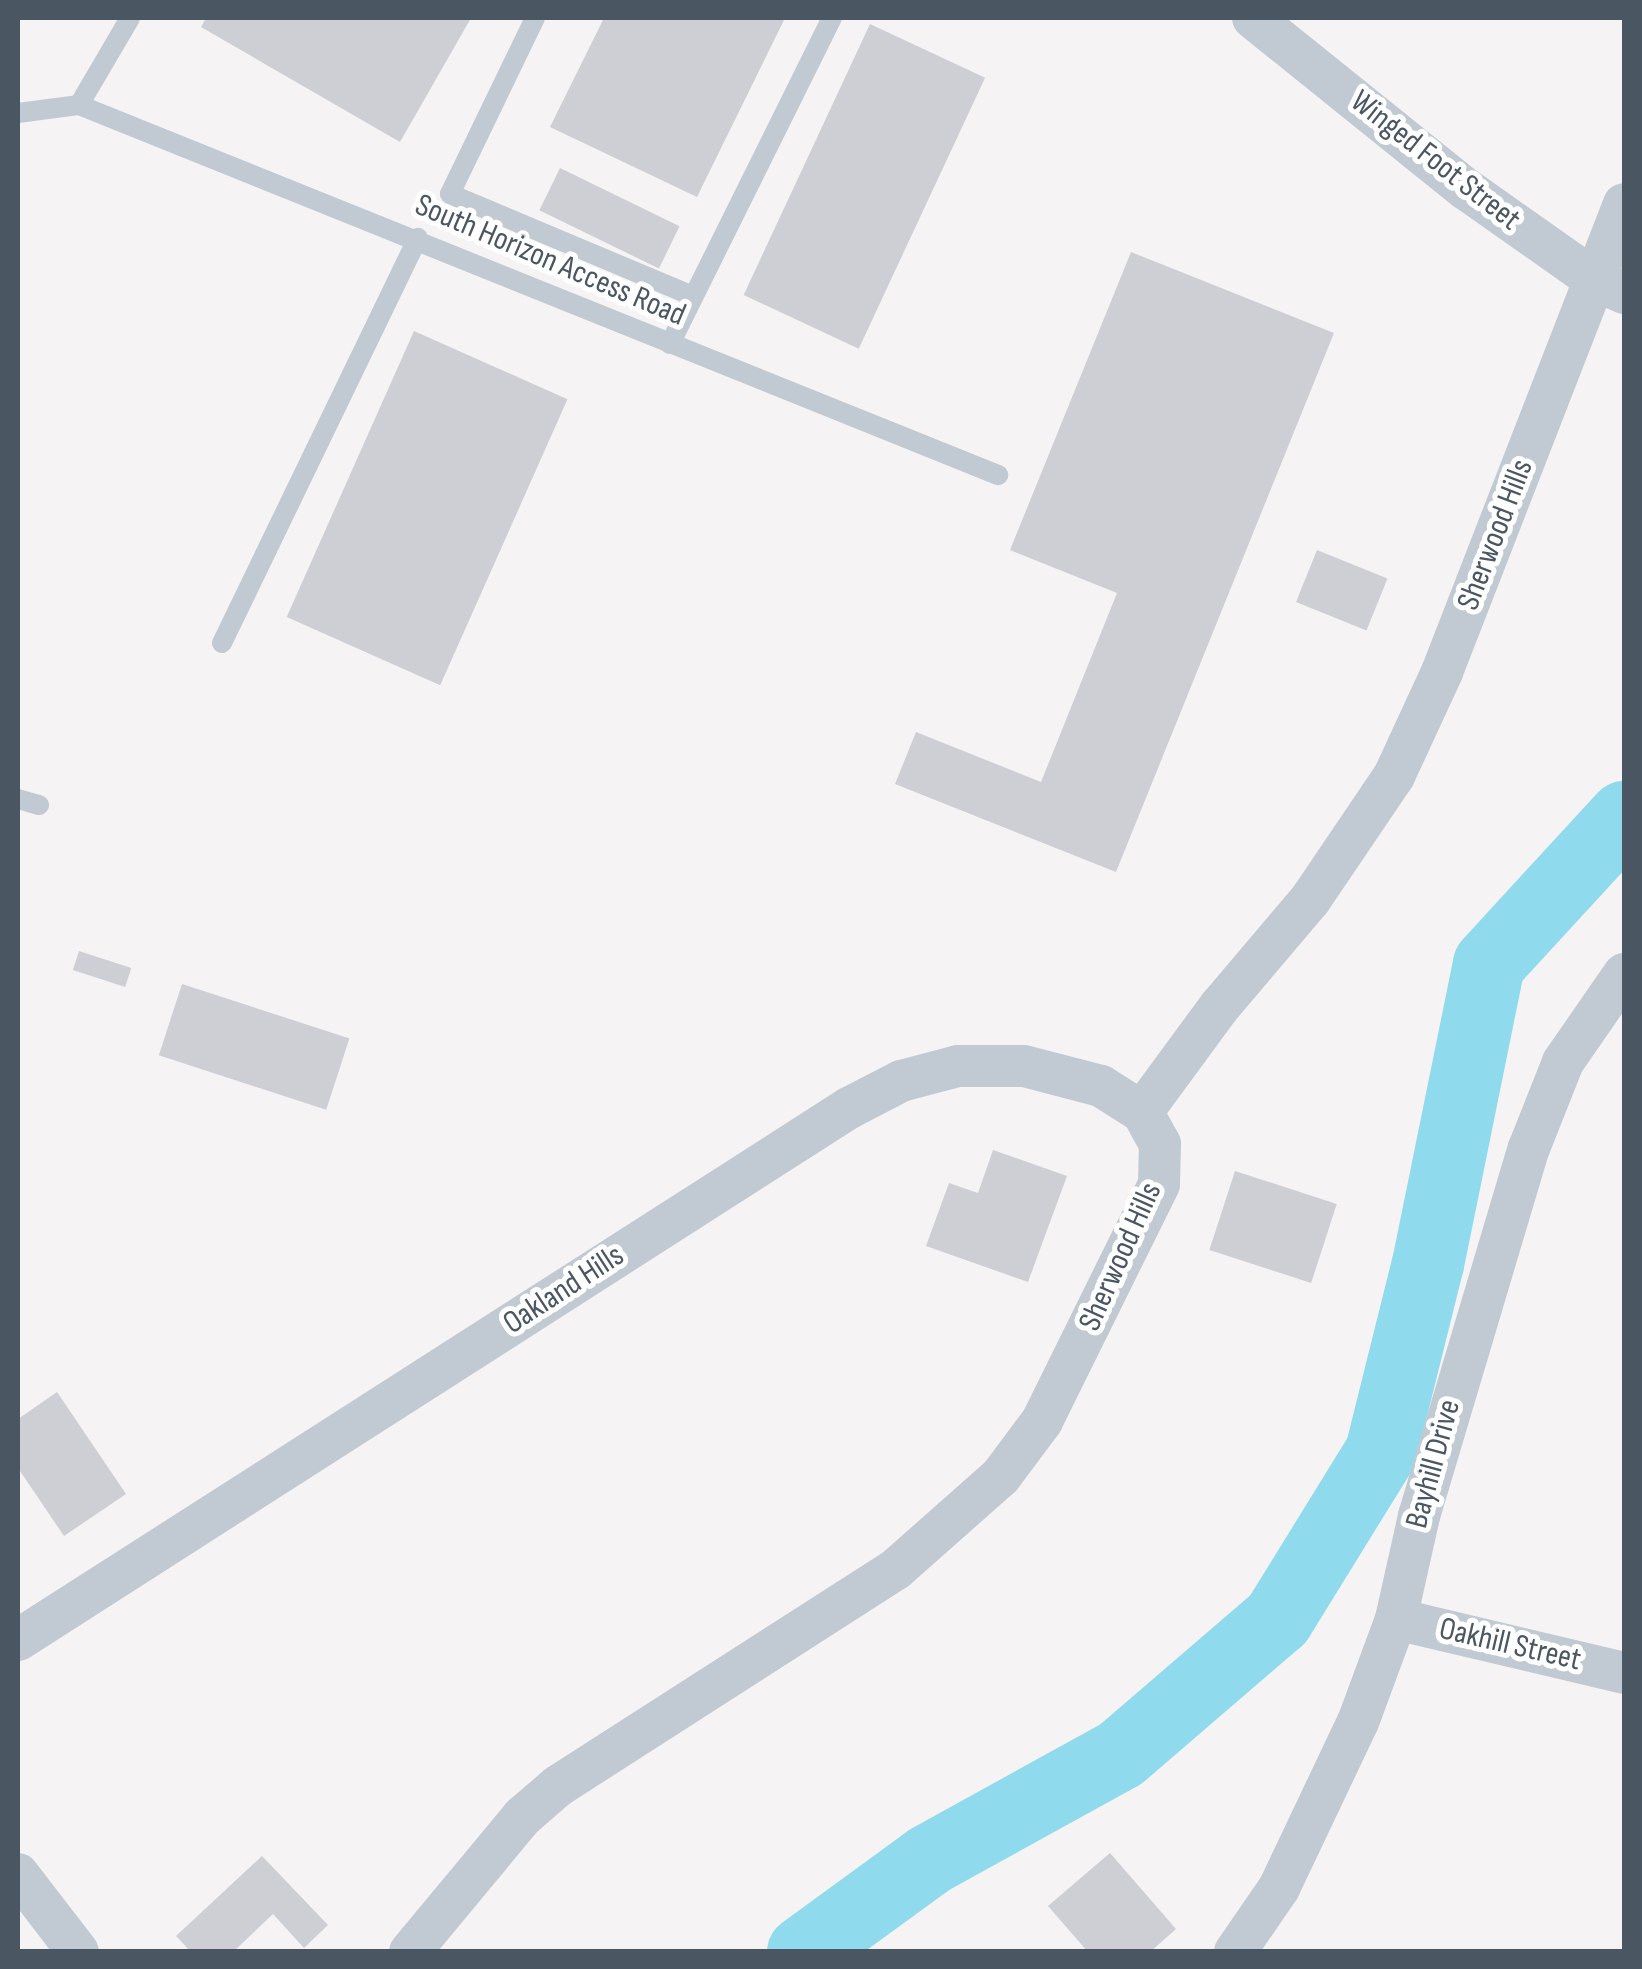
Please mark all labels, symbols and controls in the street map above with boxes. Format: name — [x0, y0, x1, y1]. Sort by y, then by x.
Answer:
street label: Winged Foot Street — [1342, 83, 1528, 239]
street label: South Horizon Access Road — [409, 187, 691, 335]
street label: Sherwood Hills — [1450, 454, 1542, 616]
street label: Sherwood Hills — [1071, 1177, 1171, 1337]
street label: Oakland Hills — [496, 1237, 632, 1343]
street label: Bayhill Drive — [1398, 1396, 1470, 1532]
street label: Oakhill Street — [1435, 1610, 1585, 1680]

